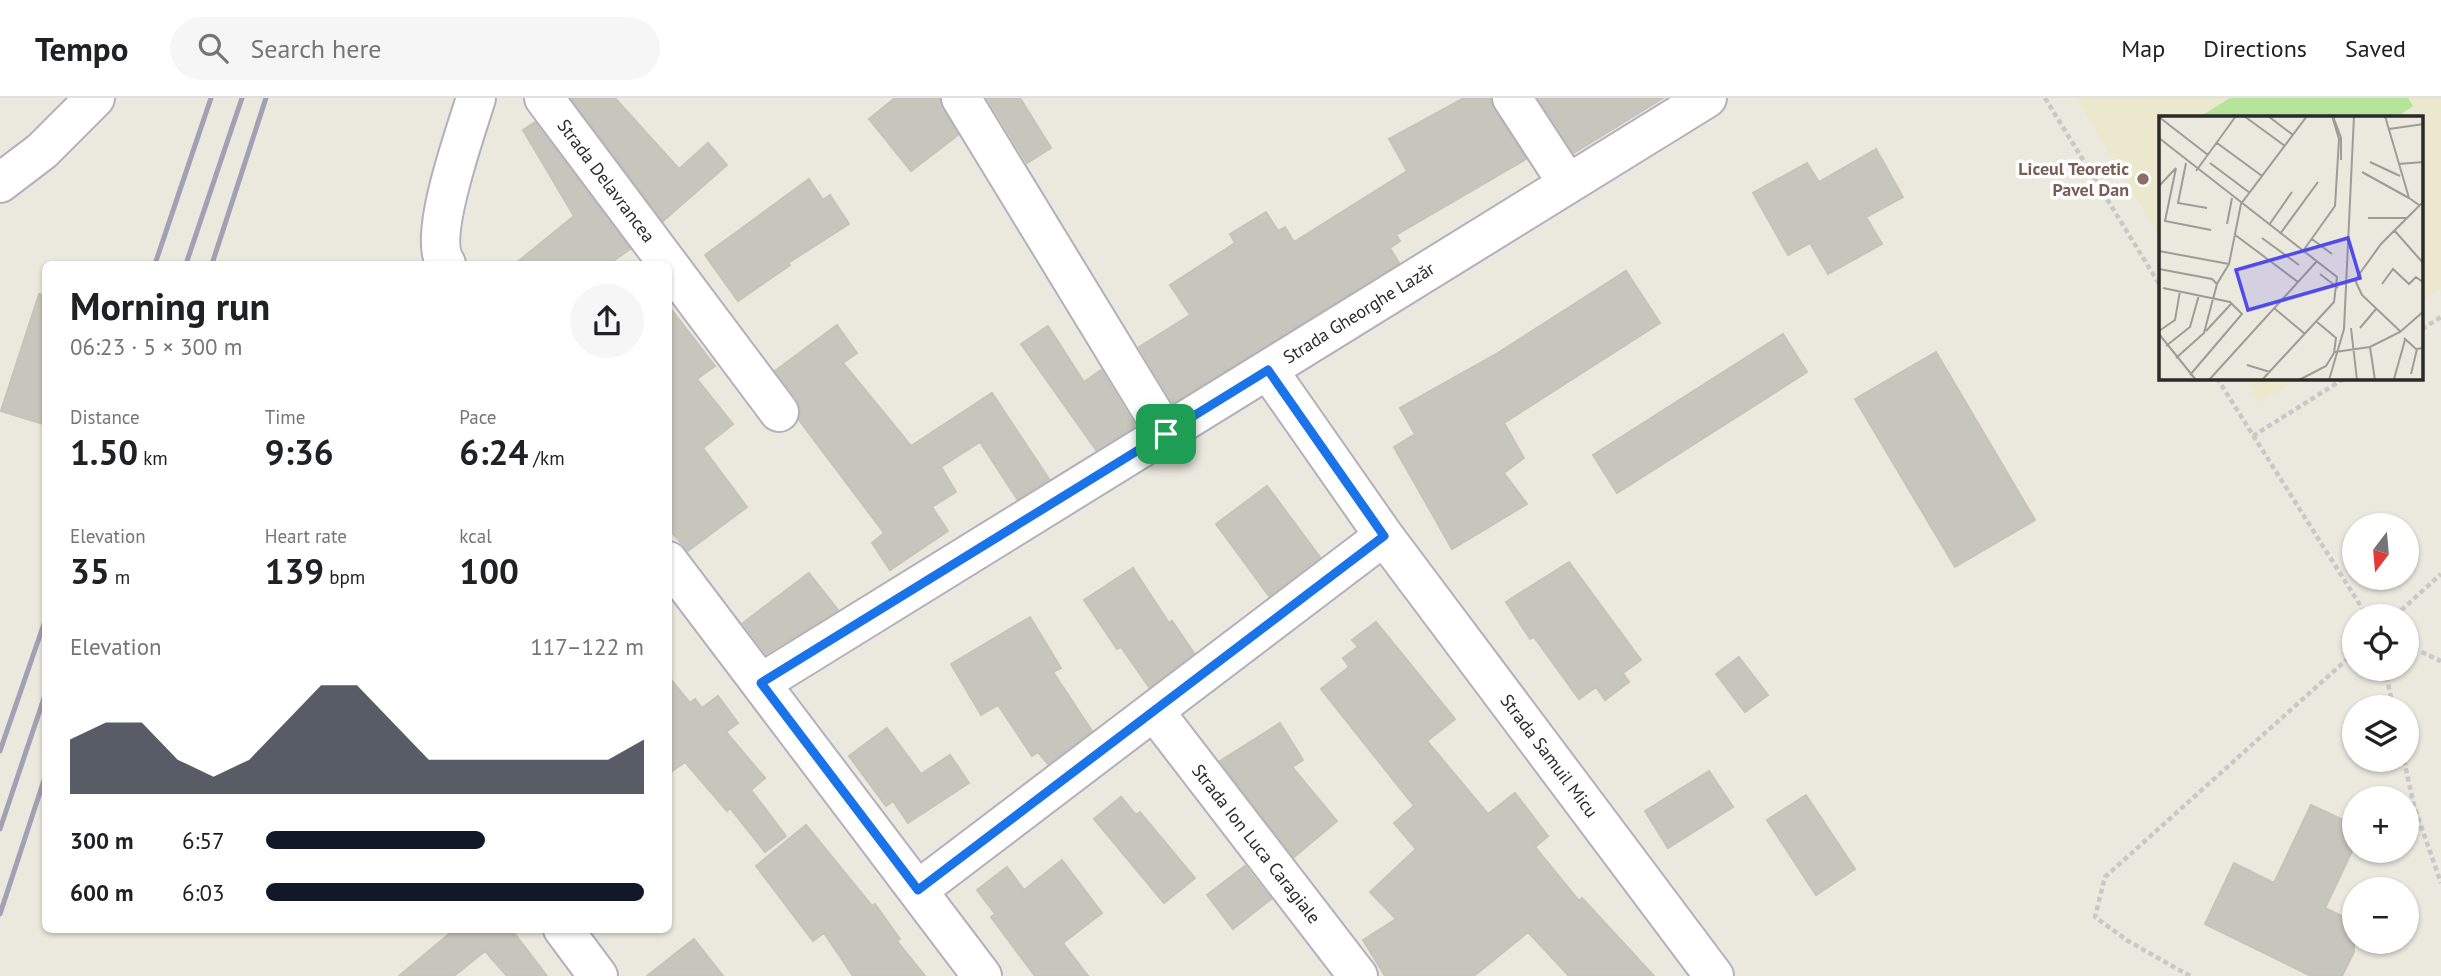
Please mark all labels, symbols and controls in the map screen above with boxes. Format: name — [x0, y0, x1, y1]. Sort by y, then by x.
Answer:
search box — [170, 17, 660, 80]
text: Tempo — [35, 27, 128, 70]
icon: search — [194, 29, 232, 67]
text: Search here — [250, 32, 382, 65]
text: Map — [2121, 33, 2165, 64]
text: Directions — [2203, 33, 2307, 64]
text: Saved — [2345, 33, 2406, 64]
street label: Strada Delavrancea — [553, 114, 660, 247]
inset map — [2159, 116, 2424, 380]
place label: Liceul Teoretic Pavel Dan — [2018, 157, 2129, 201]
marker: Liceul Teoretic Pavel Dan — [2135, 171, 2151, 187]
street label: Strada Gheorghe Lazăr — [1279, 257, 1439, 368]
text: Morning run — [70, 281, 270, 330]
button: share — [570, 284, 644, 358]
text: 06:23 · 5 × 300 m — [70, 332, 242, 361]
pin — [1136, 404, 1196, 464]
text: Distance — [70, 405, 140, 429]
text: Time — [265, 405, 305, 429]
text: Pace — [459, 405, 497, 429]
icon: arrive — [1147, 415, 1185, 453]
text: 1.50 — [70, 429, 138, 475]
text: 9:36 — [265, 429, 334, 475]
text: 6:24 — [459, 429, 528, 475]
text: km — [138, 446, 168, 470]
text: /km — [528, 446, 565, 470]
north arrow — [2342, 513, 2418, 590]
map controls — [2342, 513, 2419, 954]
text: Elevation — [70, 524, 146, 548]
text: Heart rate — [265, 524, 347, 548]
text: kcal — [459, 524, 492, 548]
text: 35 — [70, 548, 110, 594]
text: 139 — [265, 548, 324, 594]
text: 100 — [459, 548, 519, 594]
text: m — [110, 565, 130, 589]
text: bpm — [324, 565, 365, 589]
button: locate — [2342, 604, 2419, 681]
text: Elevation — [70, 632, 162, 661]
text: 117–122 m — [530, 632, 644, 661]
street label: Strada Samuil Micu — [1495, 689, 1603, 822]
button: layers — [2342, 695, 2419, 772]
street label: Strada Ion Luca Caragiale — [1187, 759, 1326, 928]
button: + — [2342, 786, 2419, 863]
text: 300 m — [70, 826, 133, 855]
text: 6:57 — [182, 826, 225, 855]
button: − — [2342, 877, 2419, 954]
text: 600 m — [70, 878, 133, 907]
text: 6:03 — [182, 878, 225, 907]

